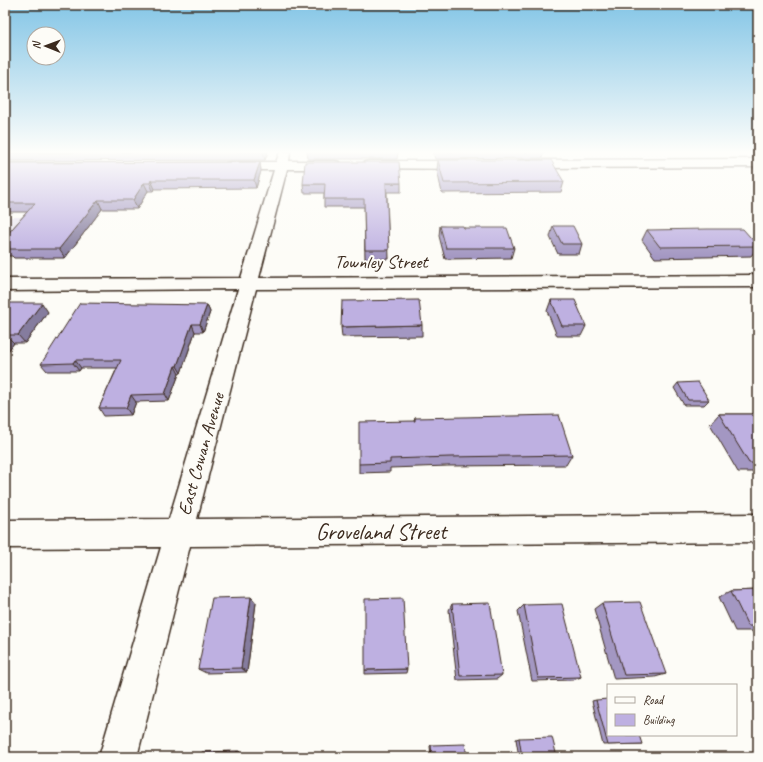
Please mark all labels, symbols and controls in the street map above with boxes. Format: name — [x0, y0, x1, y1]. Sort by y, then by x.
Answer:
north arrow — [26, 26, 66, 66]
text: N — [29, 40, 43, 49]
street label: Townley Street — [334, 250, 429, 274]
street label: East Cowan Avenue — [172, 388, 230, 518]
street label: Groveland Street — [316, 517, 449, 546]
legend — [607, 684, 737, 736]
text: Road — [643, 692, 665, 708]
text: Building — [643, 712, 675, 728]

